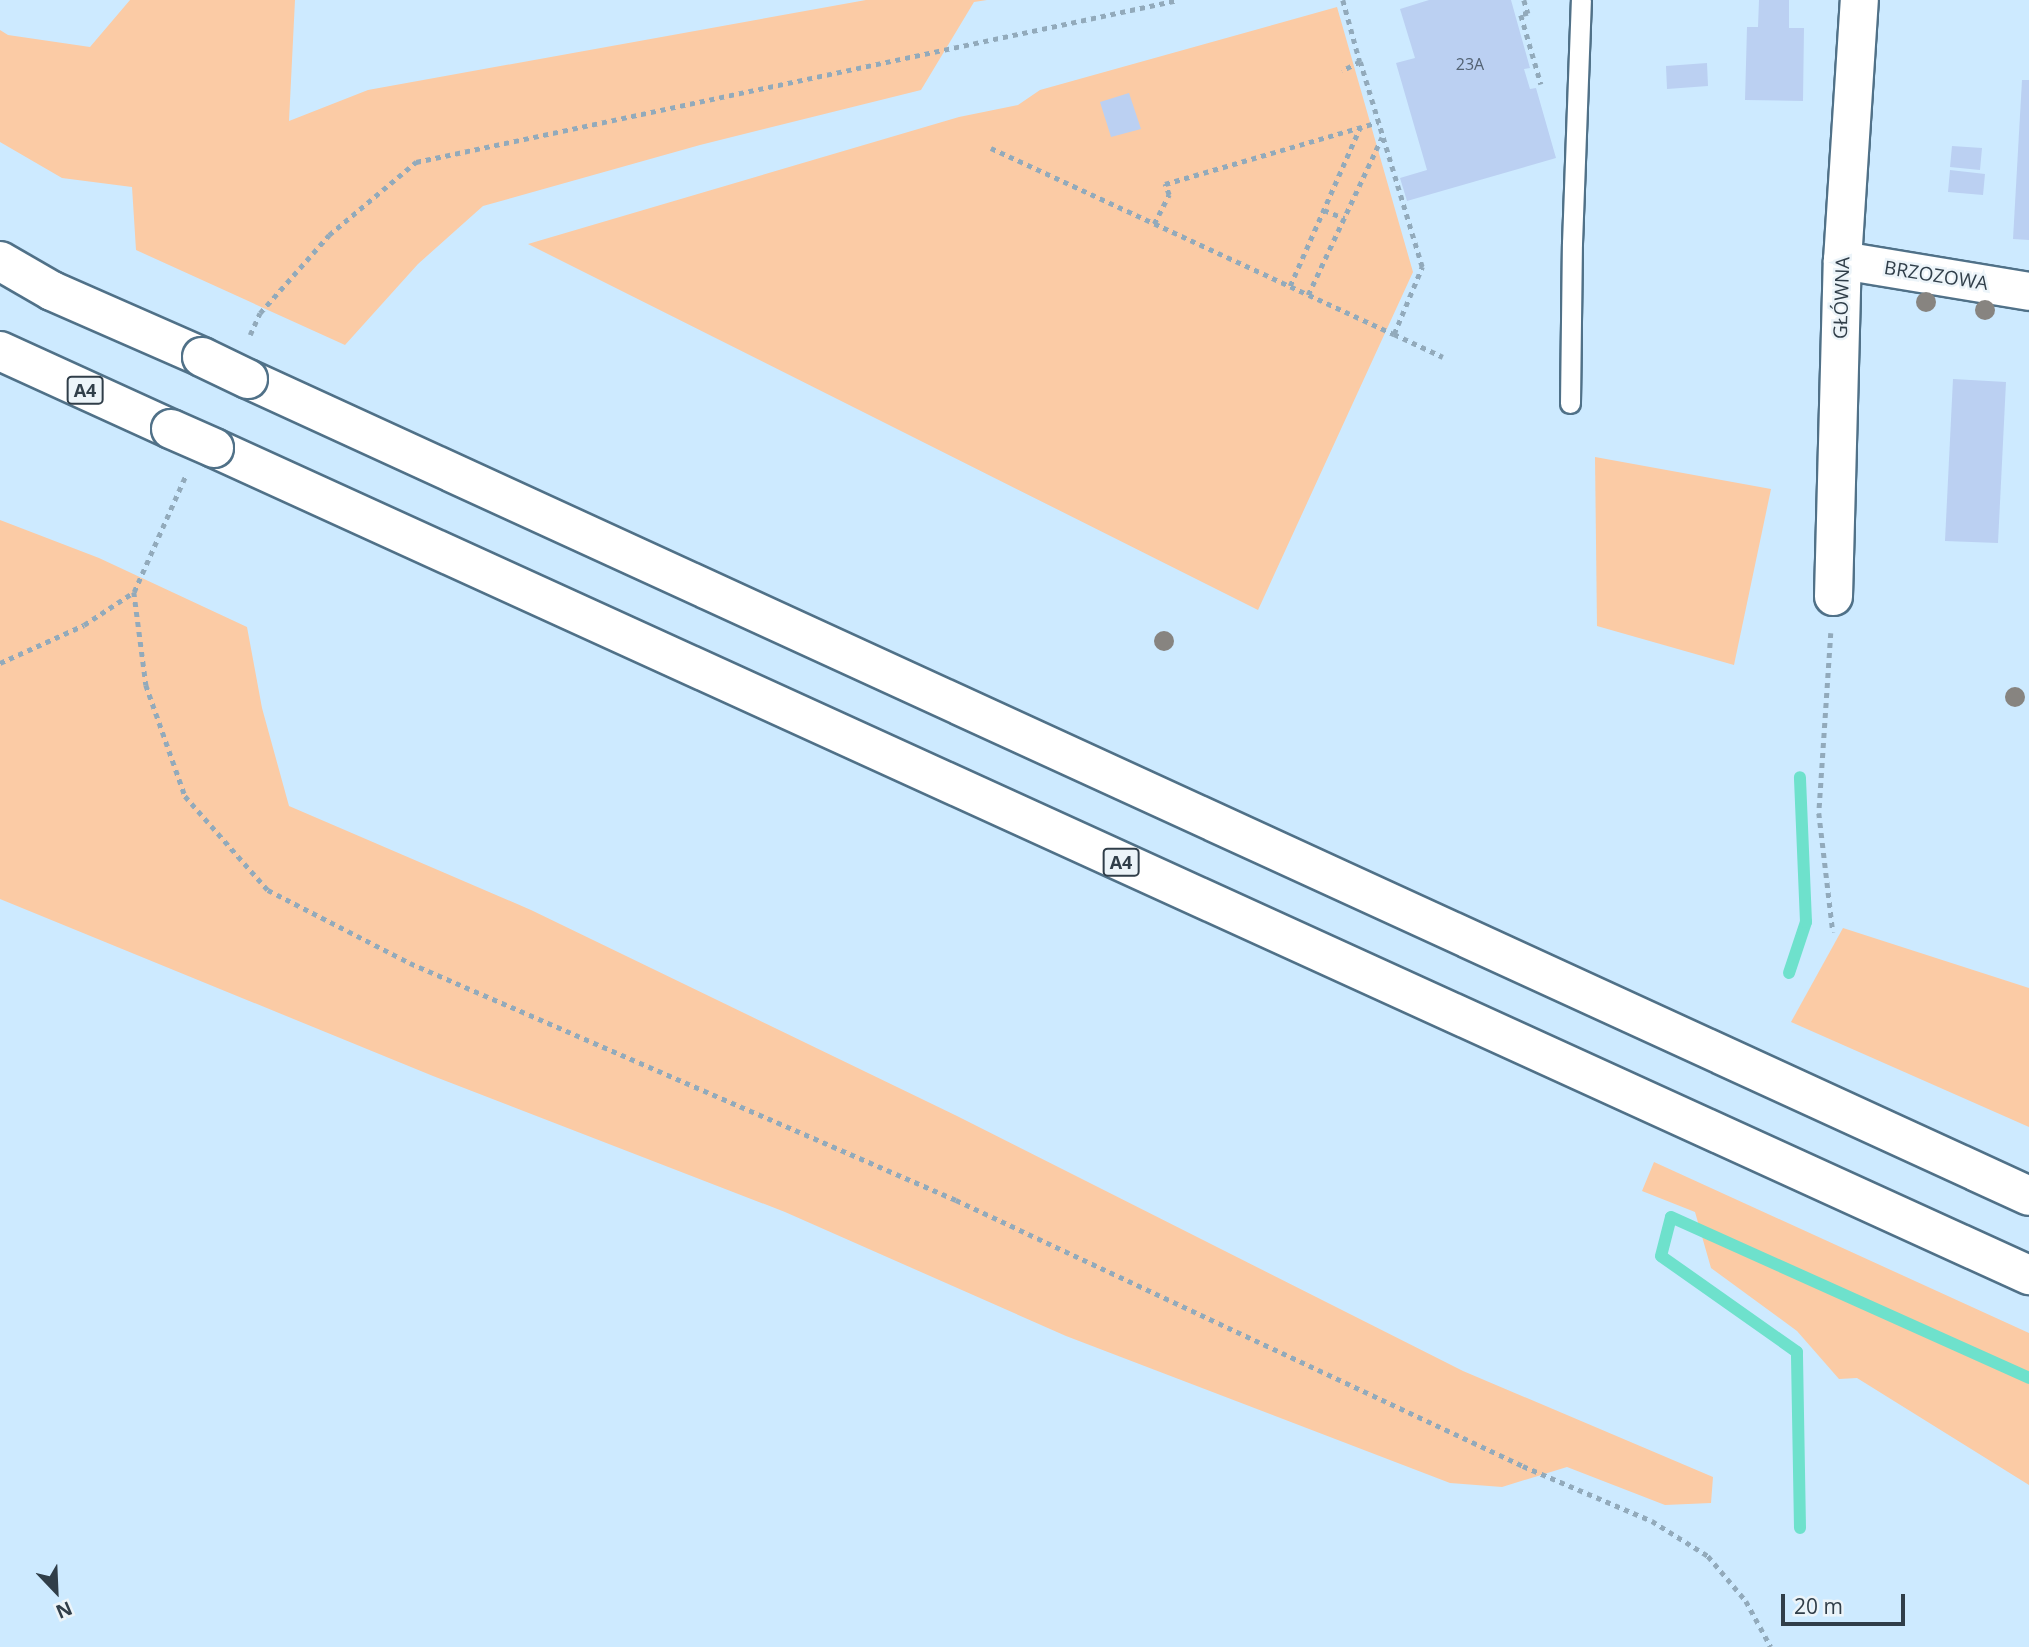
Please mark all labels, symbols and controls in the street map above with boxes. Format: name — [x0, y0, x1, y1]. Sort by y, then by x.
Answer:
house number: 23A — [1456, 54, 1484, 74]
street label: GŁÓWNA — [1829, 256, 1855, 340]
street label: BRZOZOWA — [1882, 257, 1990, 295]
road number: A4 — [66, 376, 104, 404]
road number: A4 — [1102, 848, 1140, 876]
north arrow — [21, 1556, 91, 1626]
scale bar — [1784, 1580, 1908, 1624]
text: 20 m — [1794, 1592, 1843, 1620]
text: N — [52, 1595, 76, 1625]

